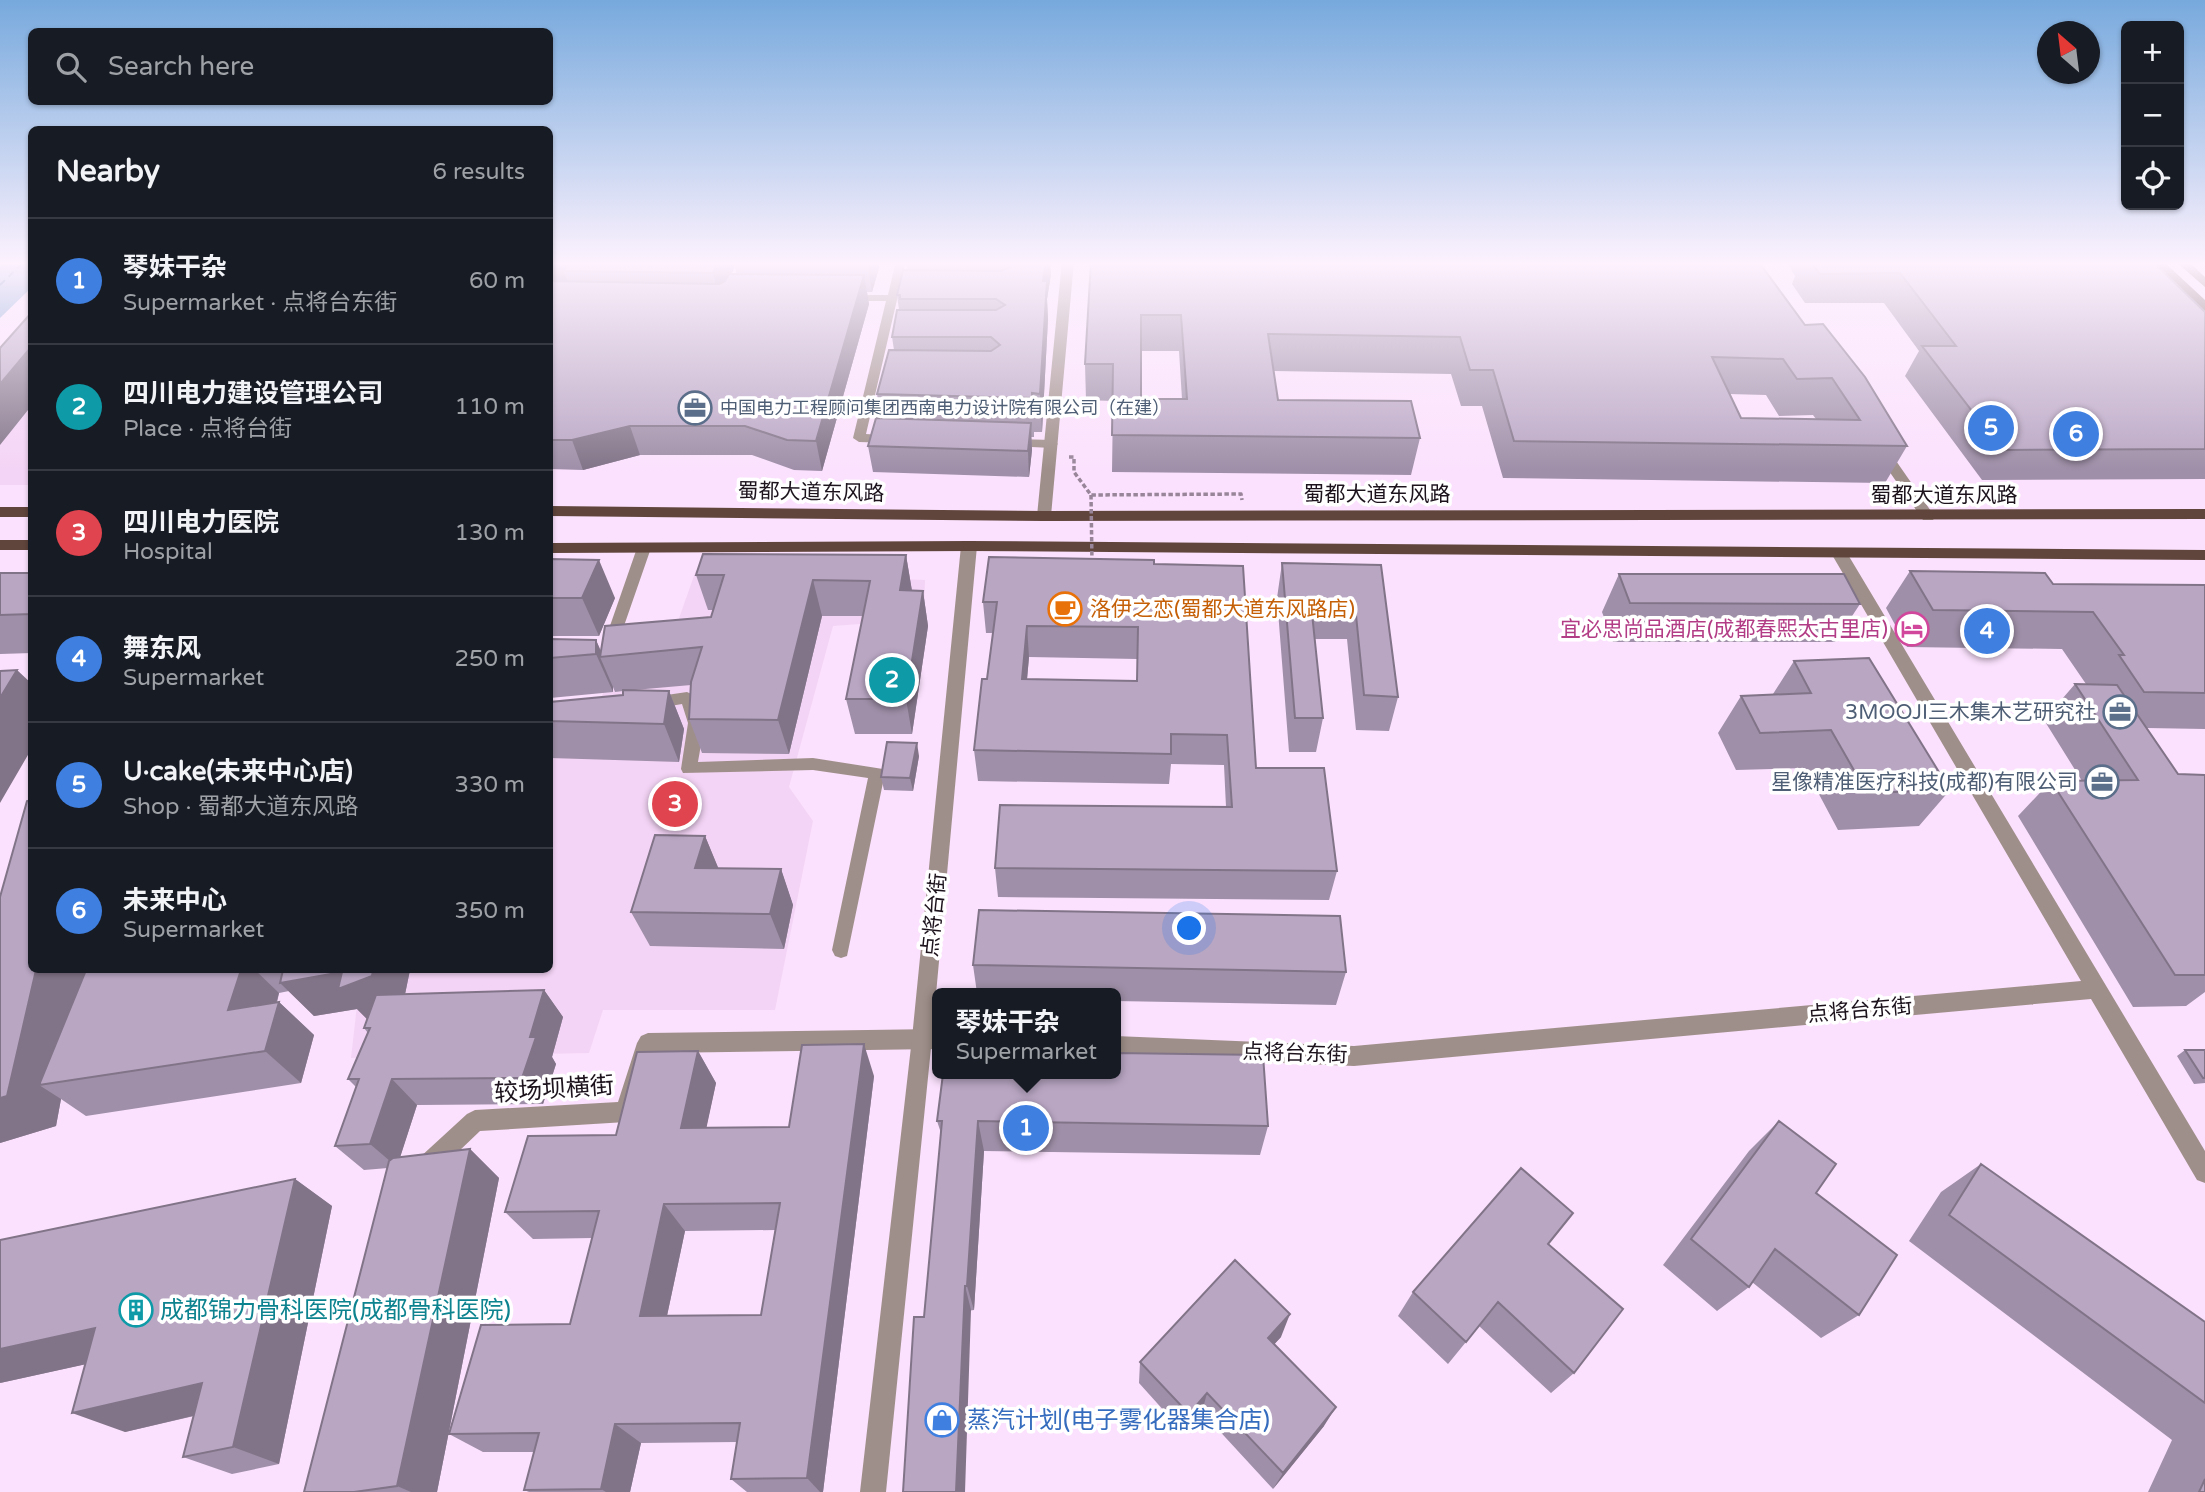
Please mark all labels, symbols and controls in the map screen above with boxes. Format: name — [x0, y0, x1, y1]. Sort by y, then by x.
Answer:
north arrow — [2037, 21, 2100, 84]
map controls — [2121, 21, 2184, 210]
button: + — [2121, 21, 2184, 84]
search box — [28, 28, 553, 105]
icon: search — [52, 48, 90, 86]
text: Search here — [108, 51, 254, 82]
button: − — [2121, 84, 2184, 147]
button: locate — [2121, 147, 2184, 210]
text: Nearby — [56, 153, 160, 190]
text: 6 results — [432, 158, 525, 186]
text: 琴妹干杂 — [123, 252, 227, 283]
text: 1 — [72, 267, 86, 295]
text: 60 m — [469, 267, 525, 295]
text: Supermarket · 点将台东街 — [123, 289, 397, 317]
text: 四川电力建设管理公司 — [123, 378, 383, 409]
office icon: 中国电力工程顾问集团西南电力设计院有限公司（在建） — [676, 389, 714, 427]
text: 2 — [72, 393, 86, 421]
text: 110 m — [455, 393, 525, 421]
place label: 中国电力工程顾问集团西南电力设计院有限公司（在建） — [720, 397, 1170, 419]
pin: 5 — [1968, 402, 2014, 454]
pin: 6 — [2053, 408, 2099, 460]
text: Place · 点将台街 — [123, 415, 292, 443]
street label: 蜀都大道东风路 — [737, 479, 885, 506]
street label: 蜀都大道东风路 — [1304, 482, 1451, 507]
street label: 蜀都大道东风路 — [1871, 483, 2018, 508]
text: 四川电力医院 — [123, 507, 279, 538]
text: 3 — [72, 519, 86, 547]
text: 130 m — [455, 519, 525, 547]
text: Hospital — [123, 538, 213, 566]
cafe icon: 洛伊之恋(蜀都大道东风路店) — [1046, 590, 1084, 628]
place label: 洛伊之恋(蜀都大道东风路店) — [1090, 597, 1355, 622]
pin: 4 — [1964, 605, 2010, 657]
hotel icon: 宜必思尚品酒店(成都春熙太古里店) — [1893, 610, 1931, 648]
place label: 宜必思尚品酒店(成都春熙太古里店) — [1560, 617, 1888, 642]
text: 舞东风 — [123, 633, 201, 664]
text: 4 — [72, 645, 86, 673]
text: 250 m — [455, 645, 525, 673]
pin: 2 — [869, 654, 915, 706]
text: Supermarket — [123, 664, 264, 692]
office icon: 3MOOJI三木集木艺研究社 — [2101, 693, 2139, 731]
place label: 3MOOJI三木集木艺研究社 — [1845, 700, 2096, 725]
text: U·cake(未来中心店) — [123, 756, 353, 787]
office icon: 星像精准医疗科技(成都)有限公司 — [2083, 763, 2121, 801]
place label: 星像精准医疗科技(成都)有限公司 — [1771, 770, 2078, 795]
text: 5 — [72, 771, 86, 799]
text: 330 m — [455, 771, 525, 799]
pin: 3 — [652, 778, 698, 830]
text: Shop · 蜀都大道东风路 — [123, 793, 358, 821]
street label: 点将台街 — [918, 872, 951, 958]
text: 未来中心 — [123, 885, 227, 916]
text: 6 — [72, 897, 86, 925]
text: 350 m — [455, 897, 525, 925]
your location — [1172, 911, 1206, 945]
text: Supermarket — [123, 916, 264, 944]
popup — [932, 988, 1121, 1079]
street label: 点将台东街 — [1807, 993, 1913, 1028]
text: 琴妹干杂 — [956, 1007, 1060, 1038]
text: Supermarket — [956, 1038, 1097, 1066]
street label: 点将台东街 — [1242, 1039, 1348, 1068]
street label: 较场坝横街 — [493, 1071, 615, 1108]
pin: 1 — [1003, 1102, 1049, 1154]
building icon: 成都锦力骨科医院(成都骨科医院) — [117, 1291, 155, 1329]
place label: 成都锦力骨科医院(成都骨科医院) — [160, 1296, 511, 1325]
shop icon: 蒸汽计划(电子雾化器集合店) — [923, 1401, 961, 1439]
place label: 蒸汽计划(电子雾化器集合店) — [967, 1406, 1270, 1435]

